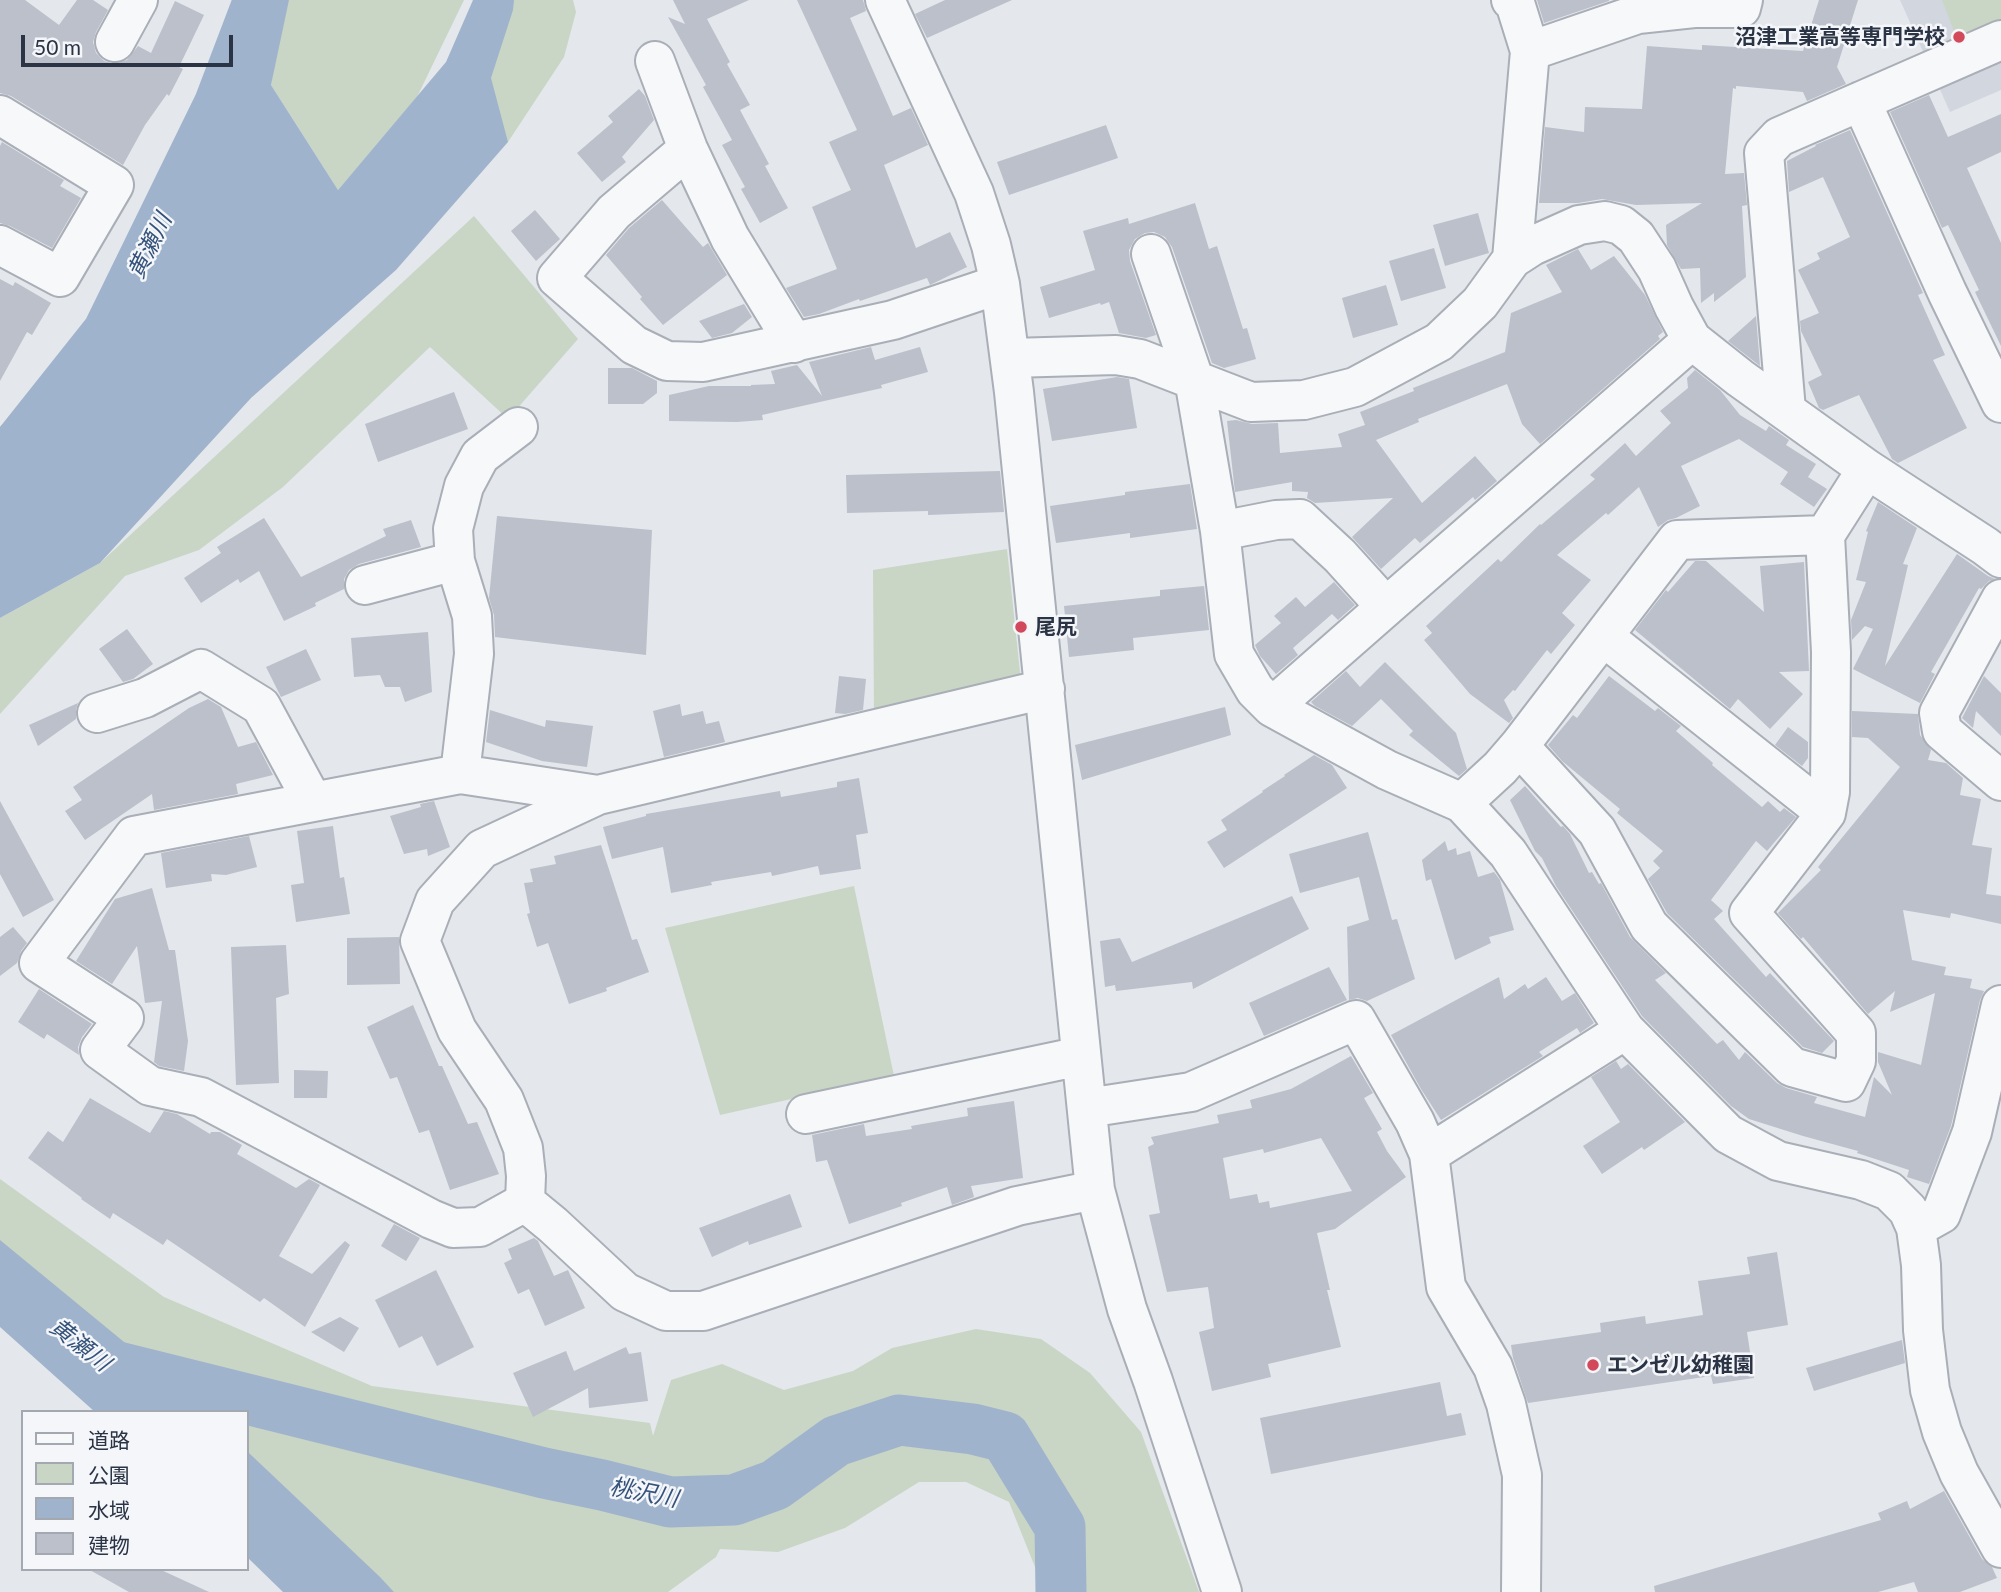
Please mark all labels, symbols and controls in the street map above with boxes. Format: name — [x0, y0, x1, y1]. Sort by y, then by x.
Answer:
scale bar — [24, 21, 236, 65]
place label: 沼津工業高等専門学校 — [1735, 24, 1945, 50]
marker: 沼津工業高等専門学校 — [1951, 29, 1967, 45]
text: 50 m — [34, 34, 81, 59]
water label: 黄瀬川 — [122, 209, 178, 283]
place label: 尾尻 — [1035, 614, 1077, 640]
marker: 尾尻 — [1013, 619, 1029, 635]
water label: 黄瀬川 — [44, 1313, 116, 1377]
place label: エンゼル幼稚園 — [1607, 1352, 1754, 1378]
marker: エンゼル幼稚園 — [1585, 1357, 1601, 1373]
legend — [21, 1410, 248, 1571]
text: 道路 — [88, 1427, 130, 1452]
text: 公園 — [88, 1462, 130, 1487]
water label: 桃沢川 — [608, 1473, 680, 1513]
text: 水域 — [88, 1497, 130, 1522]
text: 建物 — [88, 1532, 130, 1557]

